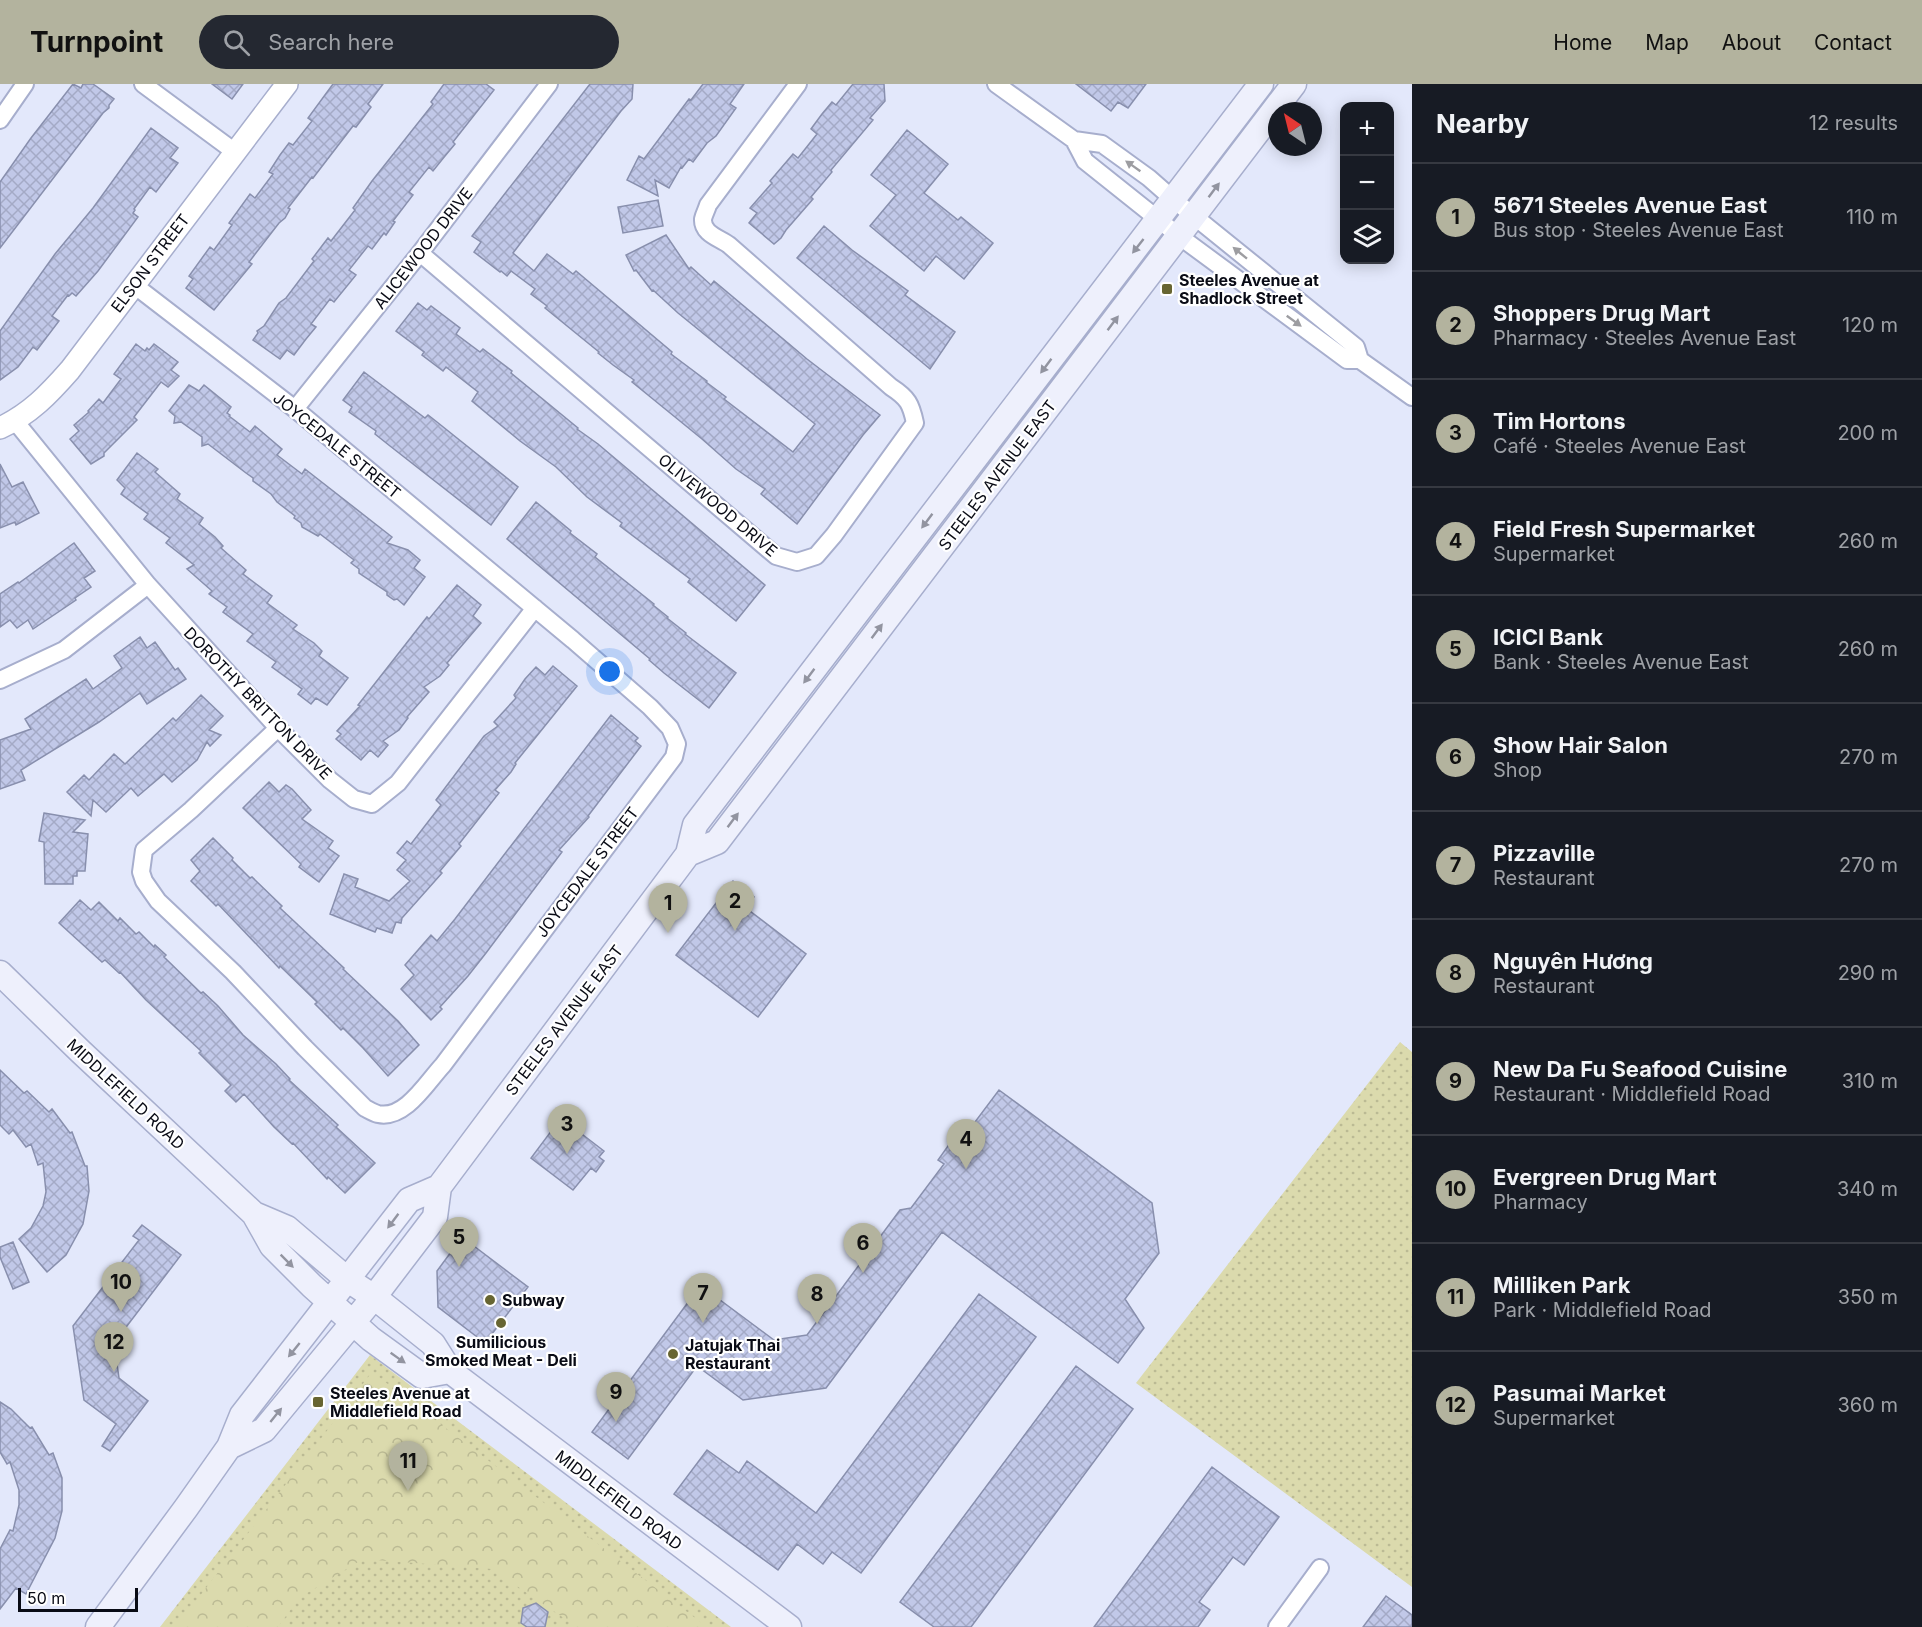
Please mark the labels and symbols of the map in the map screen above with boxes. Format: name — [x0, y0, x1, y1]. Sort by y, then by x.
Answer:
north arrow — [1268, 102, 1322, 156]
one-way arrow — [1125, 160, 1141, 172]
one-way arrow — [1208, 182, 1220, 198]
street label: ALICEWOOD DRIVE — [369, 183, 477, 313]
street label: ELSON STREET — [106, 210, 194, 316]
one-way arrow — [1131, 238, 1144, 254]
one-way arrow — [1233, 247, 1248, 260]
place label: Steeles Avenue at Shadlock Street — [1179, 270, 1319, 308]
marker: Steeles Avenue at Shadlock Street — [1160, 282, 1174, 296]
one-way arrow — [1107, 315, 1119, 331]
one-way arrow — [1286, 315, 1302, 327]
one-way arrow — [1040, 359, 1052, 374]
street label: JOYCEDALE STREET — [269, 387, 405, 503]
street label: STEELES AVENUE EAST — [934, 396, 1060, 554]
street label: OLIVEWOOD DRIVE — [654, 449, 782, 561]
one-way arrow — [921, 513, 933, 529]
street label: DOROTHY BRITTON DRIVE — [180, 623, 336, 783]
one-way arrow — [871, 624, 883, 639]
your location — [595, 657, 624, 686]
one-way arrow — [803, 669, 815, 684]
street label: JOYCEDALE STREET — [531, 803, 643, 941]
one-way arrow — [727, 812, 739, 827]
pin: 2 — [716, 882, 754, 931]
pin: 1 — [648, 884, 688, 933]
street label: STEELES AVENUE EAST — [501, 941, 627, 1099]
street label: MIDDLEFIELD ROAD — [63, 1034, 189, 1154]
pin: 3 — [548, 1104, 586, 1154]
pin: 4 — [946, 1120, 986, 1169]
one-way arrow — [387, 1213, 400, 1229]
pin: 5 — [440, 1218, 478, 1267]
pin: 6 — [844, 1224, 882, 1273]
one-way arrow — [280, 1254, 294, 1268]
pin: 10 — [102, 1262, 140, 1312]
pin: 7 — [684, 1274, 722, 1323]
pin: 8 — [798, 1274, 836, 1324]
place label: Subway — [502, 1290, 565, 1310]
marker: Subway — [483, 1293, 497, 1307]
marker: Sumilicious Smoked Meat - Deli — [494, 1316, 508, 1330]
pin: 12 — [94, 1322, 134, 1372]
place label: Sumilicious Smoked Meat - Deli — [425, 1332, 577, 1370]
place label: Jatujak Thai Restaurant — [685, 1335, 780, 1373]
one-way arrow — [288, 1342, 301, 1357]
marker: Jatujak Thai Restaurant — [666, 1347, 680, 1361]
one-way arrow — [391, 1352, 406, 1364]
pin: 9 — [596, 1372, 636, 1422]
place label: Steeles Avenue at Middlefield Road — [330, 1383, 470, 1421]
marker: Steeles Avenue at Middlefield Road — [311, 1395, 325, 1409]
one-way arrow — [269, 1408, 282, 1423]
pin: 11 — [388, 1442, 428, 1491]
street label: MIDDLEFIELD ROAD — [552, 1446, 686, 1554]
scale bar — [18, 1585, 138, 1612]

